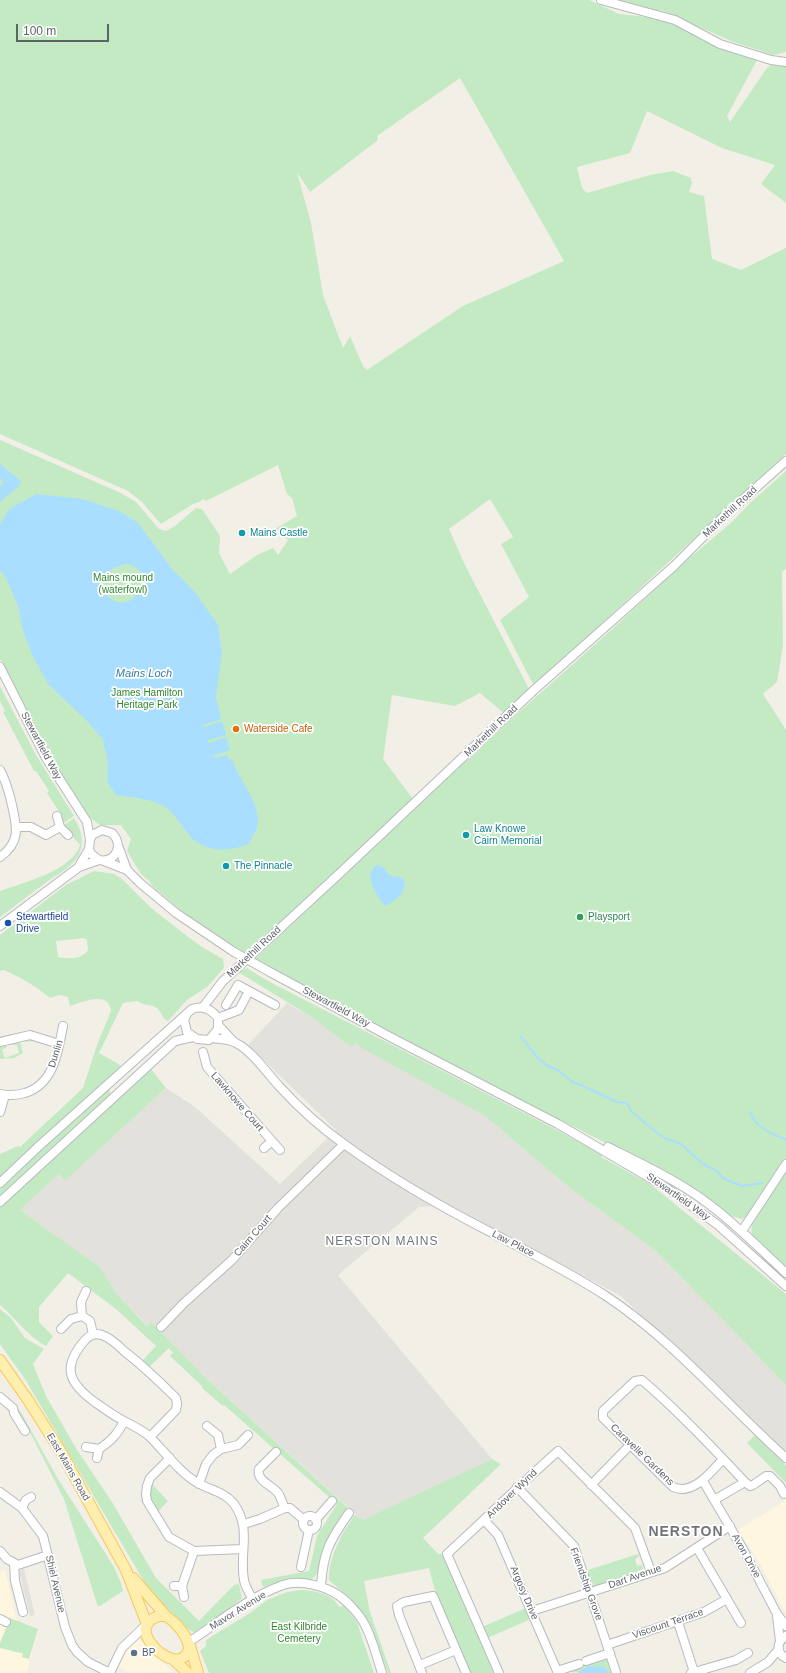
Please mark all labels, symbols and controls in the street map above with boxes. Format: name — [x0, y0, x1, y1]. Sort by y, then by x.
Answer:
scale bar — [18, 16, 111, 42]
text: 100 m — [23, 24, 56, 38]
street label: Markethill Road — [701, 484, 759, 540]
place label: Mains Castle — [250, 527, 308, 539]
marker: Mains Castle — [237, 528, 247, 538]
park label: Mains mound (waterfowl) — [93, 572, 153, 596]
water label: Mains Loch — [116, 667, 172, 681]
park label: James Hamilton Heritage Park — [111, 687, 183, 710]
street label: Markethill Road — [462, 703, 520, 759]
street label: Stewartfield Way — [18, 710, 64, 782]
place label: Waterside Cafe — [244, 723, 313, 735]
marker: Waterside Cafe — [231, 724, 241, 734]
place label: Law Knowe Cairn Memorial — [474, 823, 542, 846]
marker: Law Knowe Cairn Memorial — [461, 830, 471, 840]
place label: The Pinnacle — [234, 860, 292, 872]
marker: The Pinnacle — [221, 861, 231, 871]
place label: Stewartfield Drive — [16, 911, 68, 934]
place label: Playsport — [588, 911, 630, 923]
marker: Playsport — [575, 912, 585, 922]
marker: Stewartfield Drive — [3, 918, 13, 928]
street label: Markethill Road — [225, 924, 283, 980]
street label: Stewartfield Way — [300, 984, 372, 1030]
street label: Dunlin — [46, 1039, 66, 1069]
street label: Lawknowe Court — [208, 1070, 266, 1134]
street label: Stewartfield Way — [644, 1171, 712, 1223]
street label: Cairn Court — [232, 1213, 274, 1259]
street label: Law Place — [490, 1228, 536, 1260]
district label: NERSTON MAINS — [326, 1235, 438, 1249]
street label: Caravelle Gardens — [608, 1422, 676, 1488]
street label: East Mains Road — [44, 1431, 92, 1503]
street label: Andover Wynd — [484, 1467, 540, 1521]
district label: NERSTON — [648, 1524, 724, 1540]
street label: Avon Drive — [729, 1532, 763, 1580]
street label: Friendship Grove — [567, 1546, 605, 1622]
street label: Shiel Avenue — [43, 1554, 67, 1614]
street label: Dart Avenue — [607, 1562, 663, 1592]
street label: Argosy Drive — [507, 1564, 541, 1622]
street label: Mavor Avenue — [208, 1589, 268, 1633]
street label: Viscount Terrace — [631, 1606, 705, 1642]
park label: East Kilbride Cemetery — [271, 1621, 327, 1644]
place label: BP — [142, 1647, 155, 1659]
marker: BP — [129, 1648, 139, 1658]

